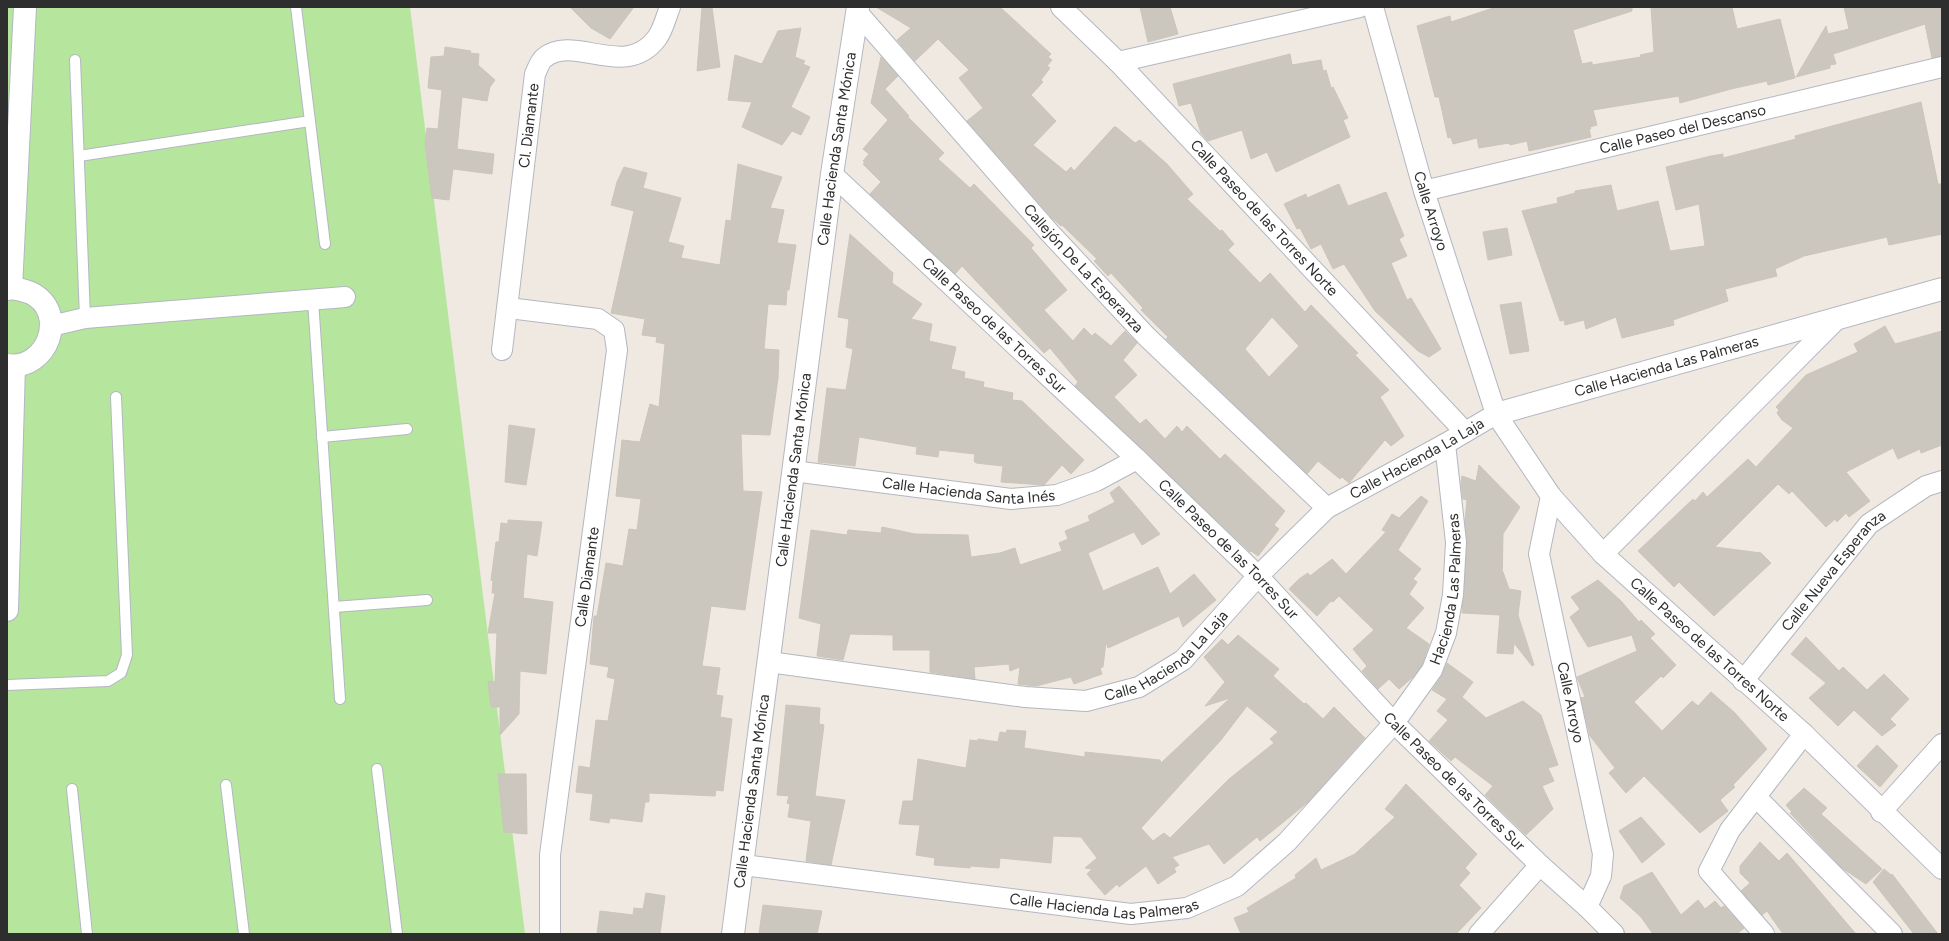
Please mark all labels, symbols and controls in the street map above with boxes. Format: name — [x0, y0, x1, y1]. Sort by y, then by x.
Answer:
street label: Calle Hacienda Santa Mónica — [814, 51, 860, 247]
street label: Cl. Diamante — [515, 82, 543, 169]
street label: Calle Paseo del Descanso — [1598, 100, 1768, 158]
street label: Calle Paseo de las Torres Norte — [1187, 136, 1342, 300]
street label: Calle Arroyo — [1410, 169, 1452, 253]
street label: Callejón De La Esperanza — [1020, 200, 1147, 336]
street label: Calle Paseo de las Torres Sur — [918, 254, 1070, 397]
street label: Calle Hacienda Las Palmeras — [1572, 332, 1761, 401]
street label: Calle Hacienda Santa Mónica — [772, 372, 815, 568]
street label: Calle Hacienda La Laja — [1347, 414, 1487, 503]
street label: Calle Hacienda Santa Inés — [881, 474, 1056, 508]
street label: Calle Paseo de las Torres Sur — [1154, 475, 1302, 623]
street label: Calle Nueva Esperanza — [1778, 506, 1889, 635]
street label: Hacienda Las Palmeras — [1426, 512, 1465, 667]
street label: Calle Diamante — [571, 526, 603, 628]
street label: Calle Paseo de las Torres Norte — [1626, 573, 1793, 725]
street label: Calle Hacienda La Laja — [1102, 607, 1232, 705]
street label: Calle Arroyo — [1553, 660, 1588, 745]
street label: Calle Hacienda Santa Mónica — [730, 693, 773, 889]
street label: Calle Paseo de las Torres Sur — [1380, 708, 1529, 855]
street label: Calle Hacienda Las Palmeras — [1008, 890, 1202, 923]

